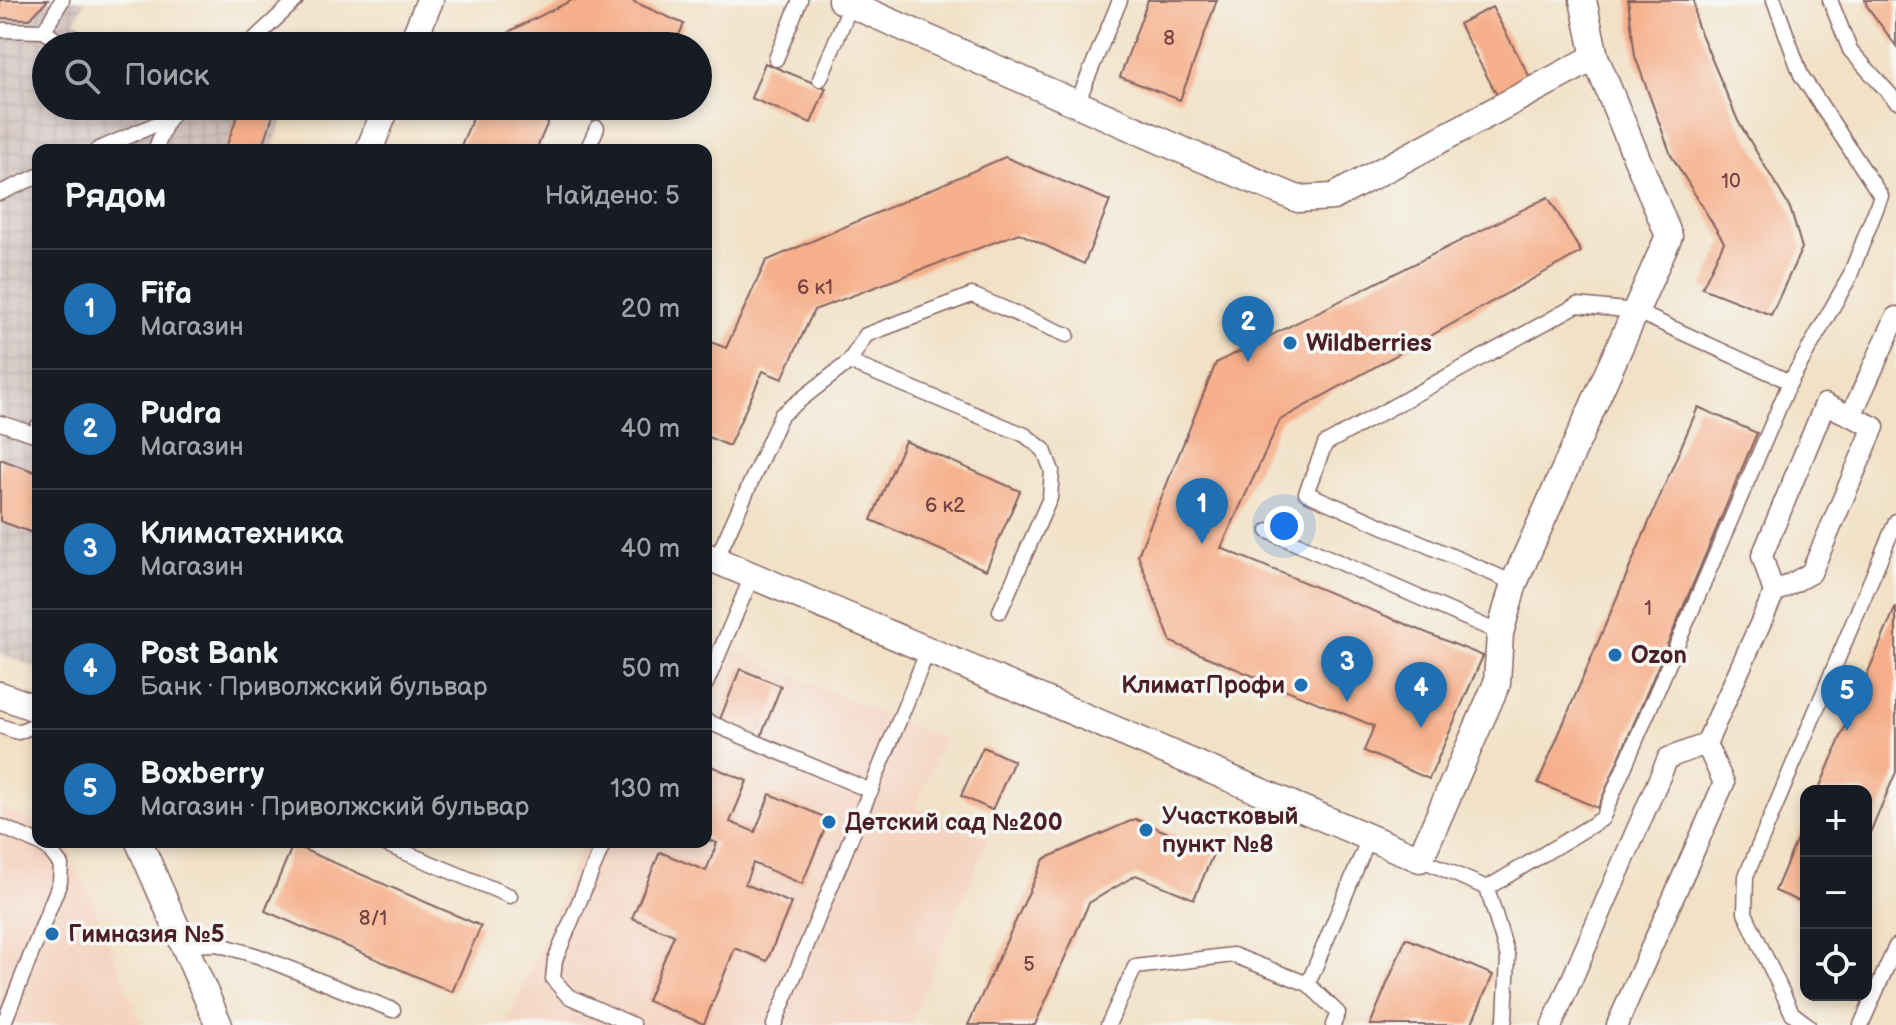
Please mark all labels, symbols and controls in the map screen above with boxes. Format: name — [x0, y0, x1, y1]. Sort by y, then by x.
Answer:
house number: 8 — [1163, 27, 1175, 51]
search box — [32, 32, 712, 120]
icon: search — [60, 54, 104, 98]
text: Поиск — [124, 58, 210, 94]
house number: 10 — [1721, 170, 1741, 194]
text: Рядом — [64, 176, 166, 217]
text: Найдено: 5 — [545, 181, 680, 212]
text: Fifa — [140, 276, 192, 312]
house number: 6 к1 — [797, 276, 833, 300]
text: 1 — [85, 294, 95, 325]
text: 20 m — [621, 294, 680, 325]
pin: 2 — [1222, 296, 1274, 362]
text: Магазин — [140, 312, 244, 343]
place label: Wildberries — [1306, 329, 1432, 358]
marker: Wildberries — [1281, 334, 1299, 352]
text: Pudra — [140, 396, 222, 432]
text: 2 — [82, 414, 98, 445]
text: 40 m — [620, 414, 680, 445]
text: Магазин — [140, 432, 244, 463]
pin: 1 — [1176, 478, 1228, 544]
house number: 6 к2 — [925, 494, 965, 518]
your location — [1264, 506, 1304, 546]
text: Климатехника — [140, 516, 343, 552]
text: 3 — [82, 534, 98, 565]
text: 40 m — [620, 534, 680, 565]
text: Магазин — [140, 552, 244, 583]
house number: 1 — [1644, 597, 1652, 621]
text: Post Bank — [140, 636, 278, 672]
pin: 3 — [1321, 636, 1373, 702]
place label: Ozon — [1631, 641, 1687, 670]
marker: Ozon — [1606, 646, 1624, 664]
text: 4 — [82, 654, 98, 685]
text: 50 m — [621, 654, 680, 685]
pin: 4 — [1395, 662, 1447, 728]
pin: 5 — [1821, 665, 1873, 731]
place label: КлиматПрофи — [1121, 671, 1285, 700]
text: Банк · Приволжский бульвар — [140, 672, 487, 703]
marker: КлиматПрофи — [1292, 676, 1310, 694]
text: Boxberry — [140, 756, 264, 792]
text: 5 — [82, 774, 98, 805]
text: 130 m — [610, 774, 680, 805]
map controls — [1800, 785, 1872, 1001]
button: + — [1800, 785, 1872, 857]
text: Магазин · Приволжский бульвар — [140, 792, 529, 823]
place label: Участковый пункт №8 — [1162, 802, 1298, 859]
place label: Детский сад №200 — [845, 808, 1063, 837]
marker: Детский сад №200 — [820, 813, 838, 831]
marker: Участковый пункт №8 — [1137, 821, 1155, 839]
button: − — [1800, 857, 1872, 929]
house number: 8/1 — [359, 907, 387, 931]
place label: Гимназия №5 — [68, 920, 225, 949]
marker: Гимназия №5 — [43, 925, 61, 943]
button: locate — [1800, 929, 1872, 1001]
house number: 5 — [1023, 953, 1035, 977]

